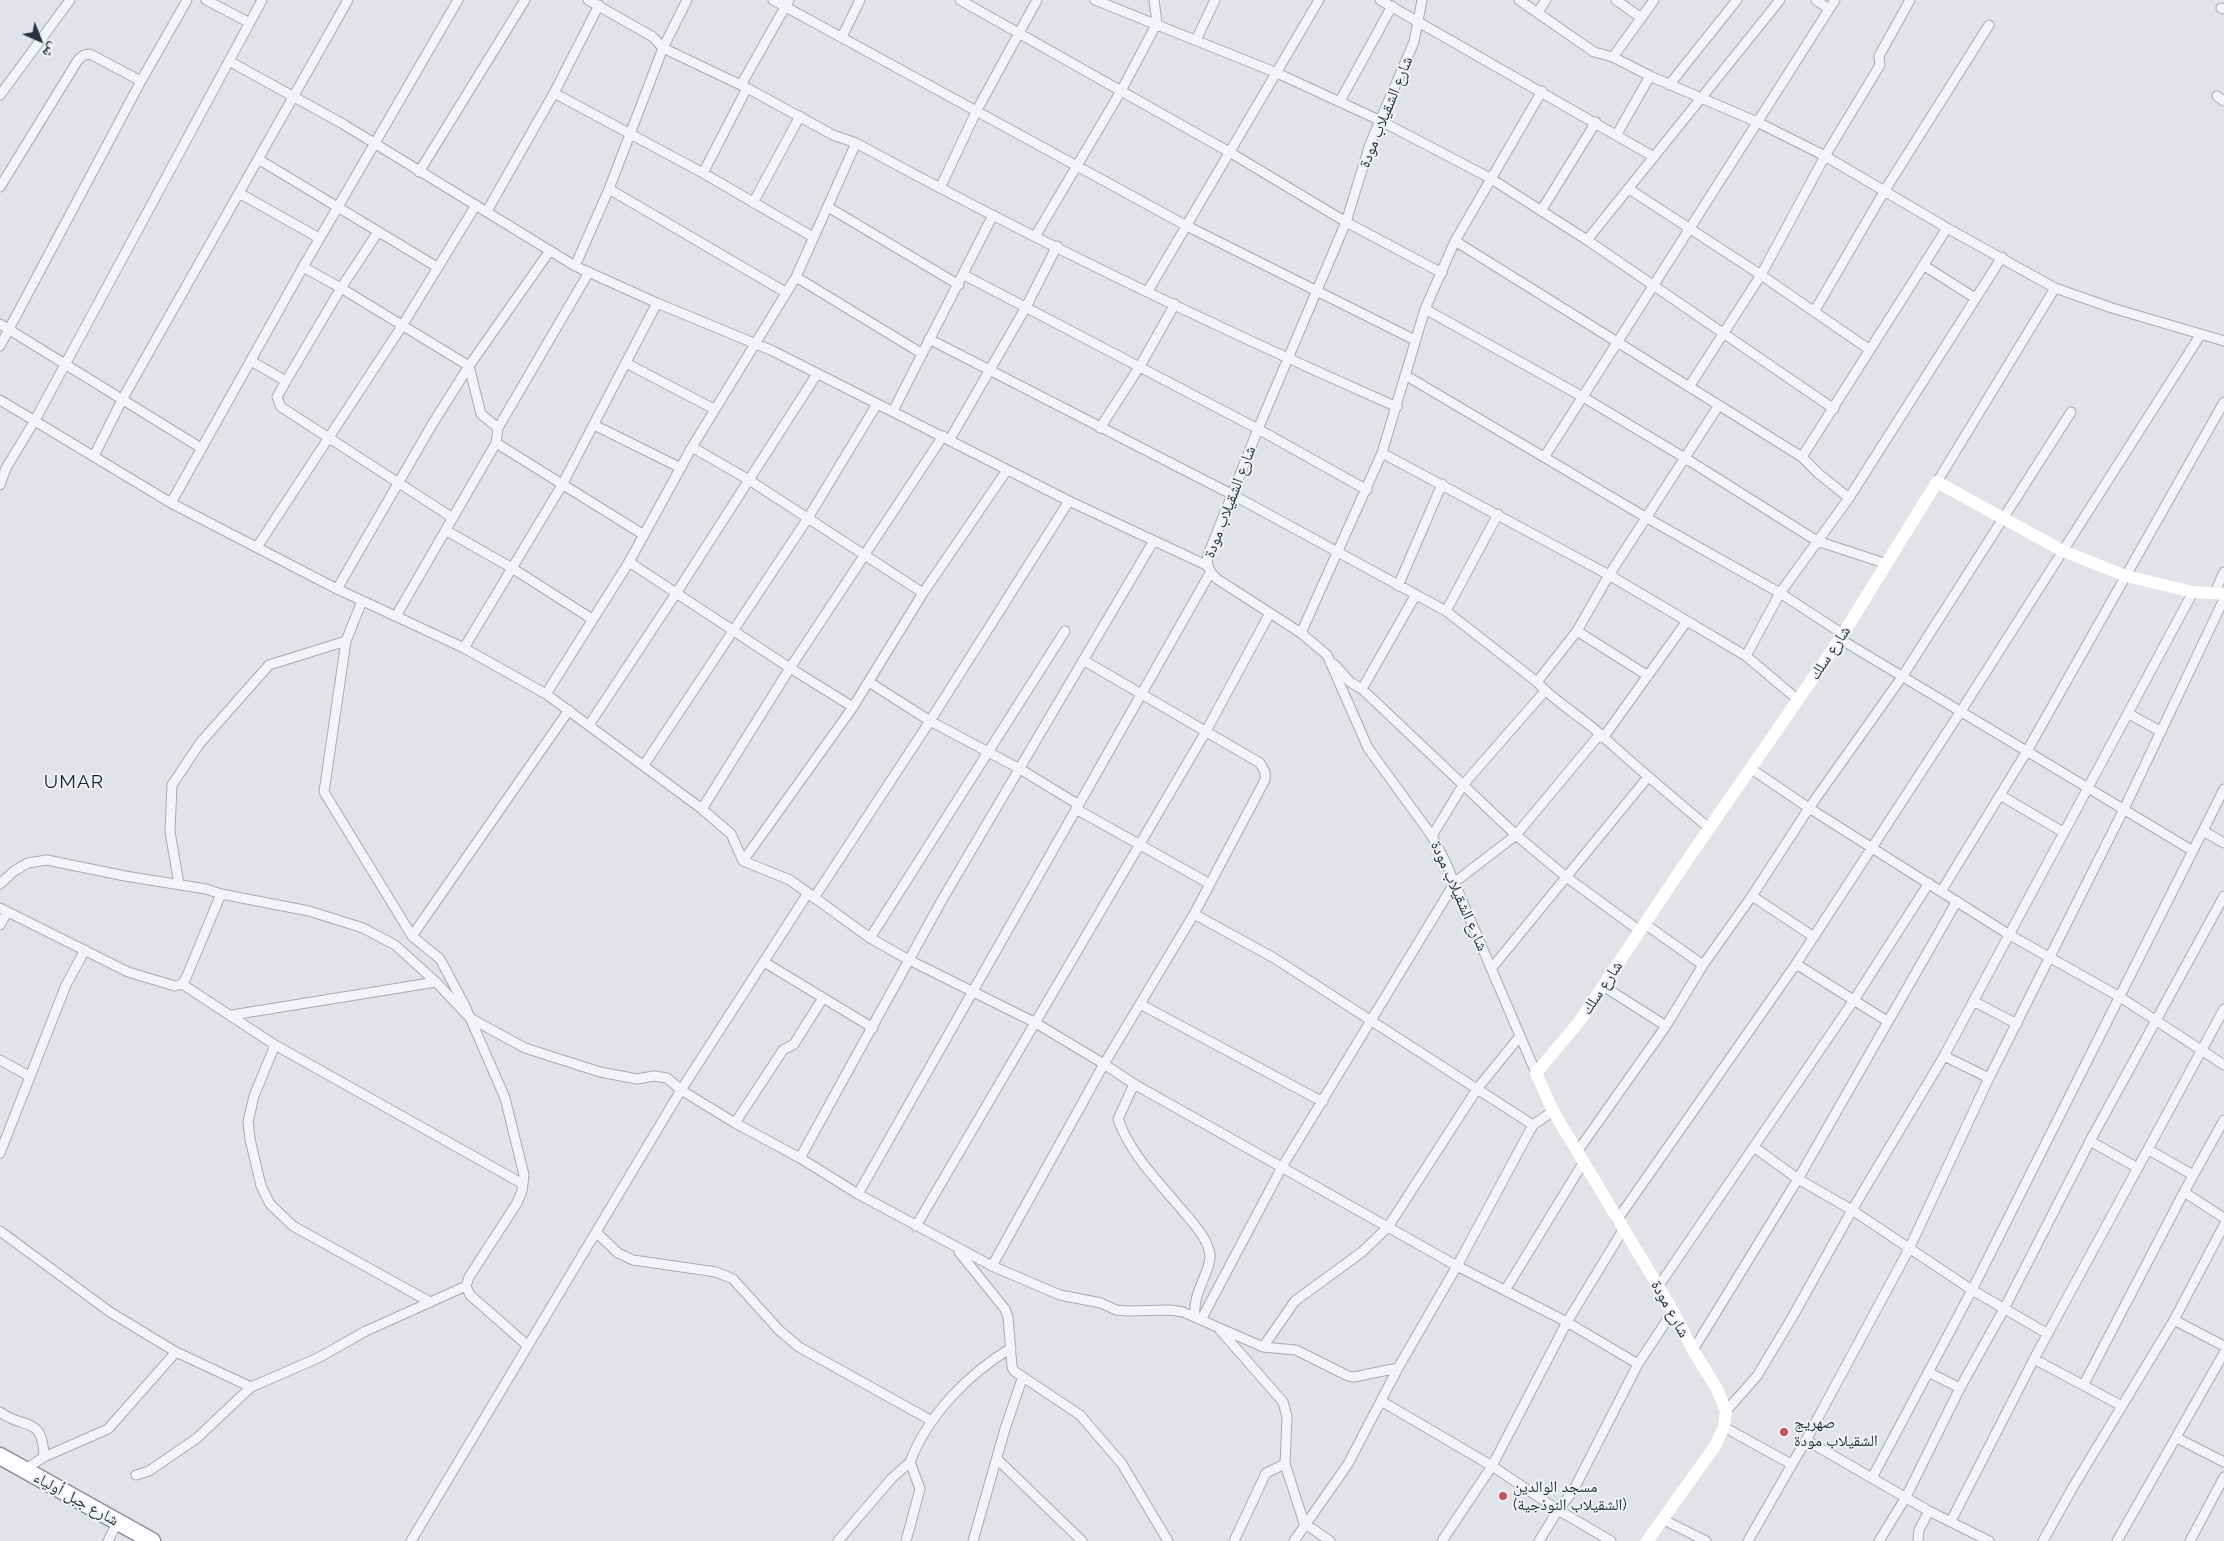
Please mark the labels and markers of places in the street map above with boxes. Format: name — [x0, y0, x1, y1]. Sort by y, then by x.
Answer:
place label: صهريج الشقيلاب مودة — [1794, 1413, 1878, 1451]
marker: صهريج الشقيلاب مودة — [1778, 1426, 1790, 1438]
place label: مسجد الوالدين (الشقيلاب النوذجية) — [1513, 1477, 1627, 1515]
marker: مسجد الوالدين (الشقيلاب النوذجية) — [1497, 1490, 1509, 1502]

